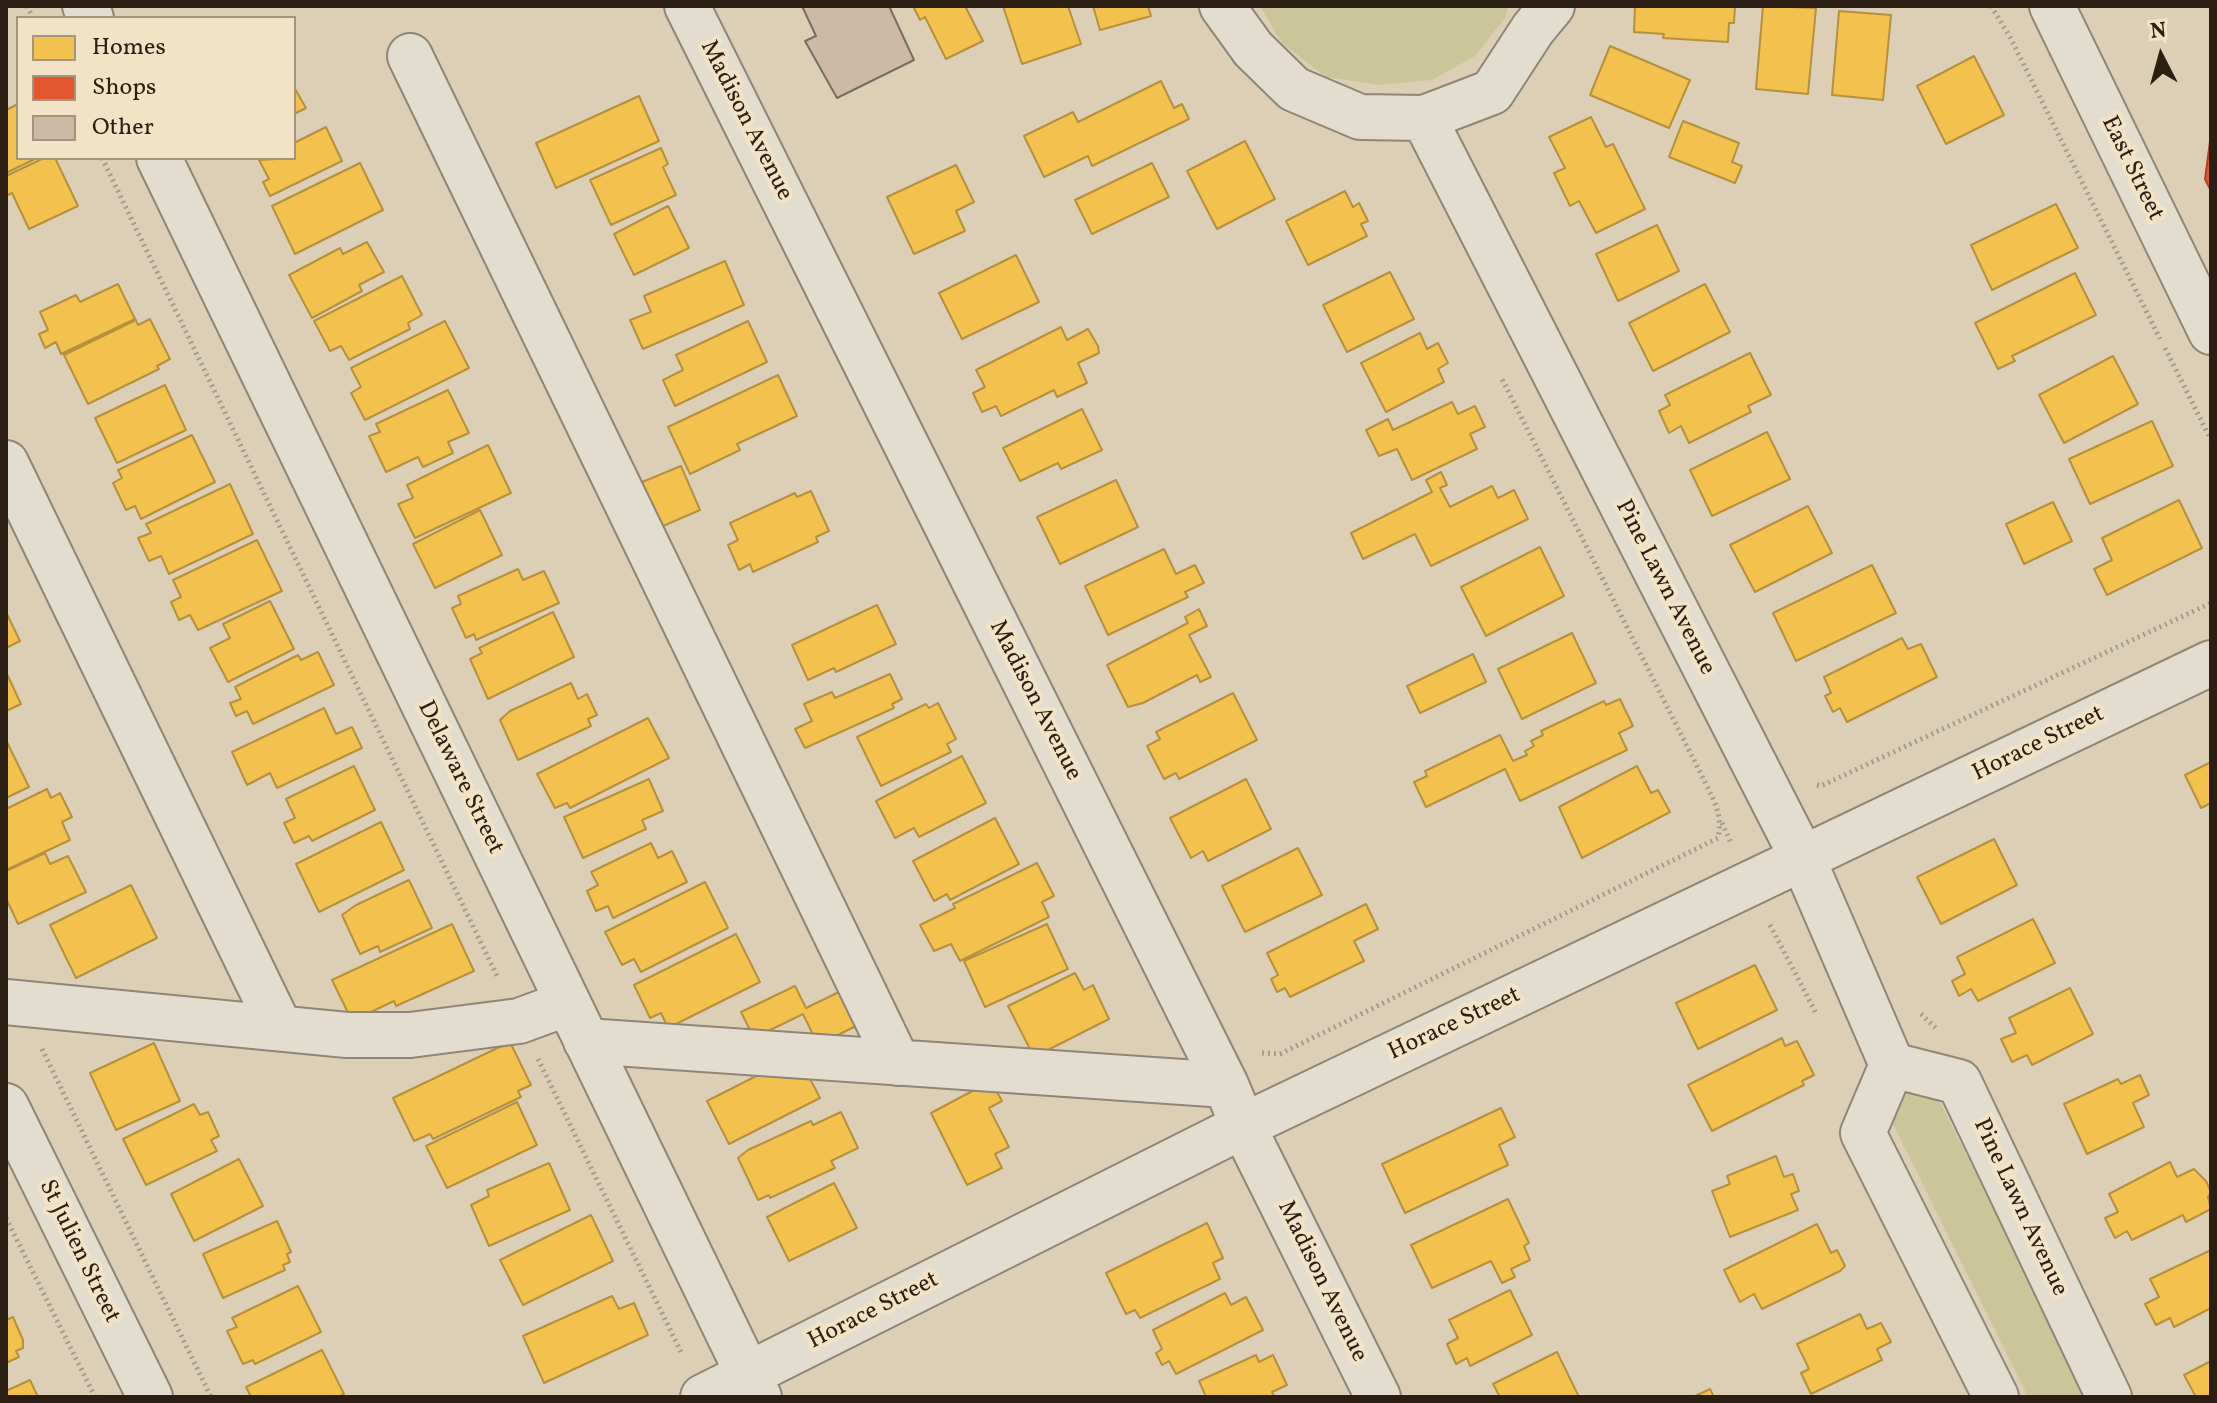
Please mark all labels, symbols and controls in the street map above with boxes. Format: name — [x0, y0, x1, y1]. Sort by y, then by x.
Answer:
text: N — [2149, 15, 2168, 48]
legend — [16, 16, 296, 160]
north arrow — [2121, 16, 2201, 96]
text: Homes — [92, 31, 166, 65]
street label: Madison Avenue — [692, 36, 798, 206]
text: Shops — [92, 71, 156, 105]
text: Other — [92, 111, 154, 145]
street label: East Street — [2093, 112, 2169, 226]
street label: Pine Lawn Avenue — [1607, 496, 1721, 680]
street label: Madison Avenue — [981, 616, 1087, 786]
street label: Delaware Street — [409, 697, 509, 859]
street label: Horace Street — [1969, 701, 2109, 789]
street label: Horace Street — [1384, 982, 1526, 1068]
street label: Pine Lawn Avenue — [1965, 1115, 2073, 1301]
street label: St Julien Street — [31, 1176, 125, 1328]
street label: Madison Avenue — [1270, 1197, 1372, 1367]
street label: Horace Street — [804, 1267, 944, 1357]

